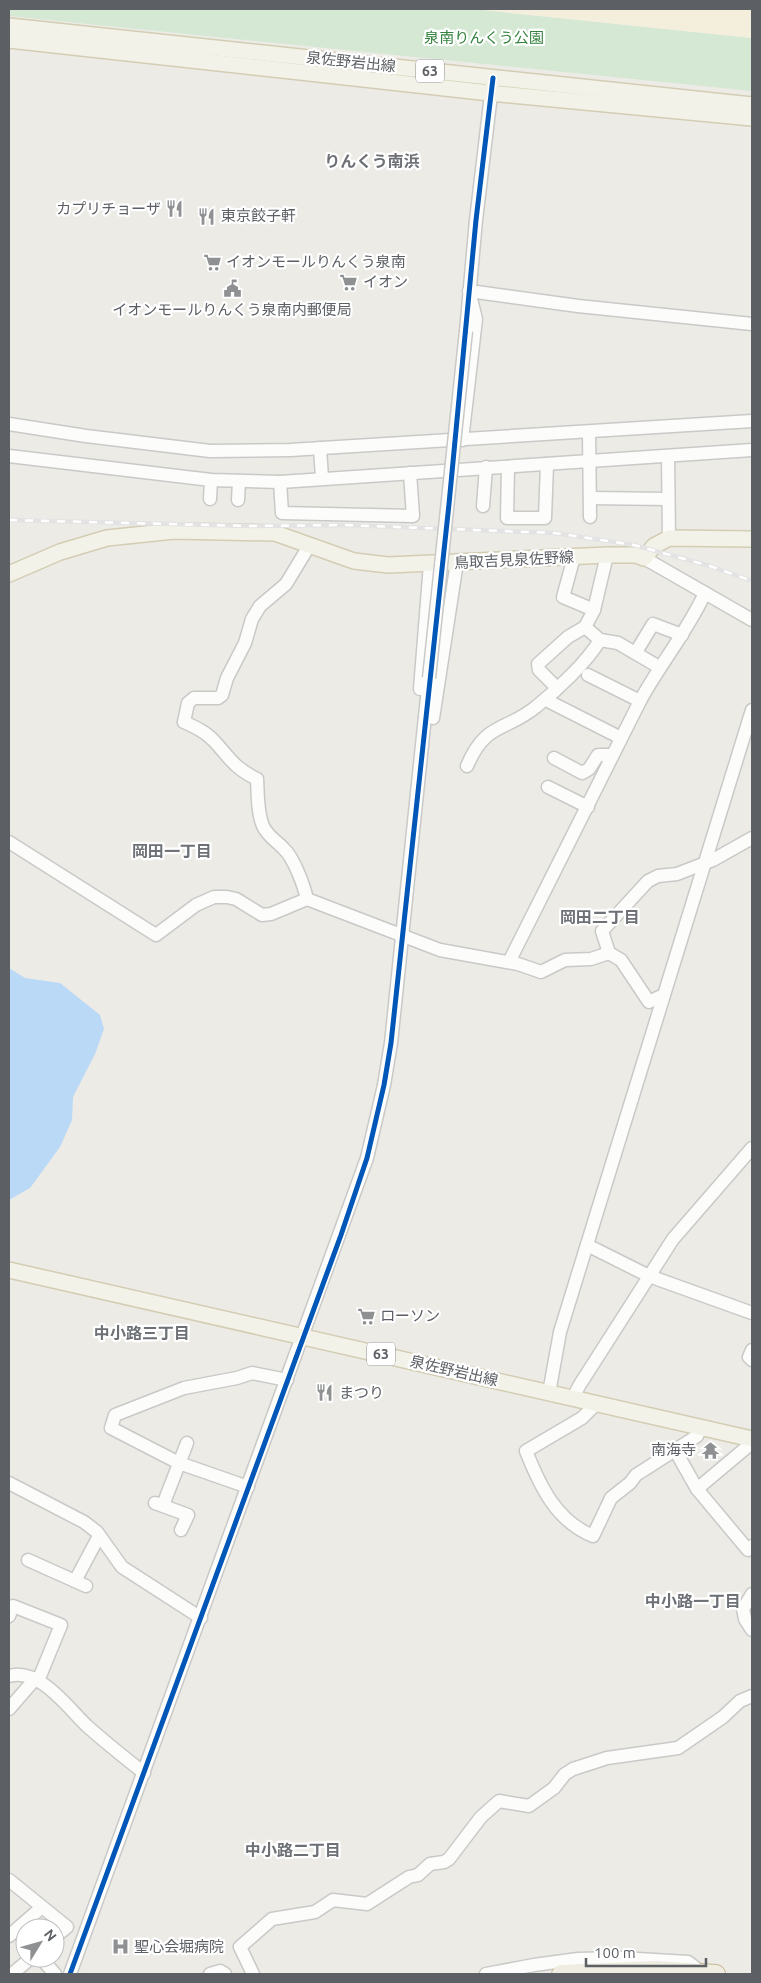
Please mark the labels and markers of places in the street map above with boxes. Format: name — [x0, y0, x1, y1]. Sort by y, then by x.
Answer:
restaurant icon: カプリチョーザ — [165, 199, 185, 219]
place label: カプリチョーザ — [56, 200, 161, 217]
restaurant icon: 東京餃子軒 — [197, 206, 217, 226]
place label: 東京餃子軒 — [221, 207, 296, 224]
supermarket icon: イオンモールりんくう泉南 — [202, 252, 222, 272]
place label: イオンモールりんくう泉南 — [226, 253, 406, 270]
supermarket icon: イオン — [339, 272, 359, 292]
place label: イオン — [363, 273, 408, 290]
public building icon: イオンモールりんくう泉南内郵便局 — [222, 279, 242, 299]
place label: イオンモールりんくう泉南内郵便局 — [112, 301, 352, 318]
supermarket icon: ローソン — [356, 1306, 376, 1326]
place label: ローソン — [380, 1307, 440, 1324]
restaurant icon: まつり — [315, 1383, 335, 1403]
place label: まつり — [339, 1384, 384, 1401]
temple icon: 南海寺 — [700, 1440, 720, 1460]
place label: 南海寺 — [651, 1441, 696, 1458]
hospital icon: 聖心会堀病院 — [110, 1937, 130, 1957]
place label: 聖心会堀病院 — [134, 1938, 224, 1955]

